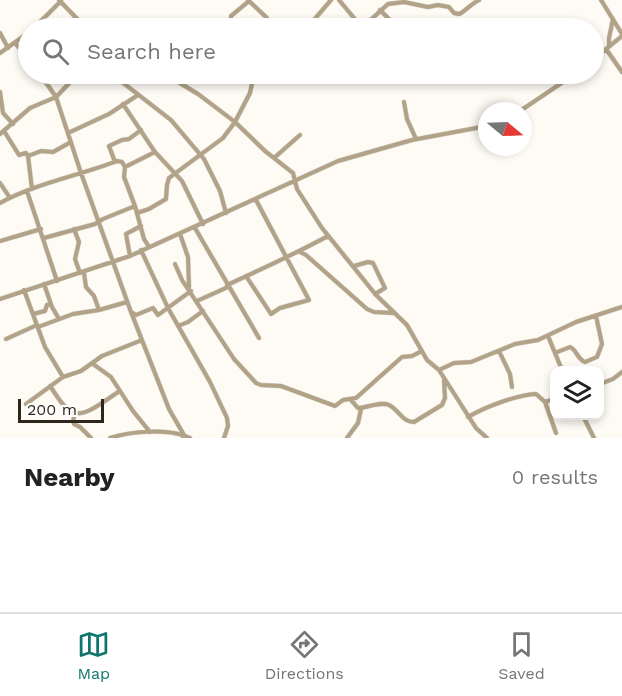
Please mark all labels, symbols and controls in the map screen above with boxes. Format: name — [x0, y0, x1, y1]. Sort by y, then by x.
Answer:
search box — [18, 18, 604, 84]
icon: search — [39, 35, 72, 68]
text: Search here — [87, 39, 216, 64]
north arrow — [478, 102, 532, 156]
map controls — [550, 366, 604, 420]
button: layers — [550, 366, 604, 420]
scale bar — [18, 396, 104, 424]
text: 200 m — [27, 400, 77, 419]
text: Nearby — [24, 462, 115, 492]
text: 0 results — [512, 465, 598, 489]
tab: Map — [77, 628, 110, 683]
tab: Directions — [265, 628, 344, 683]
tab: Saved — [498, 628, 545, 683]

